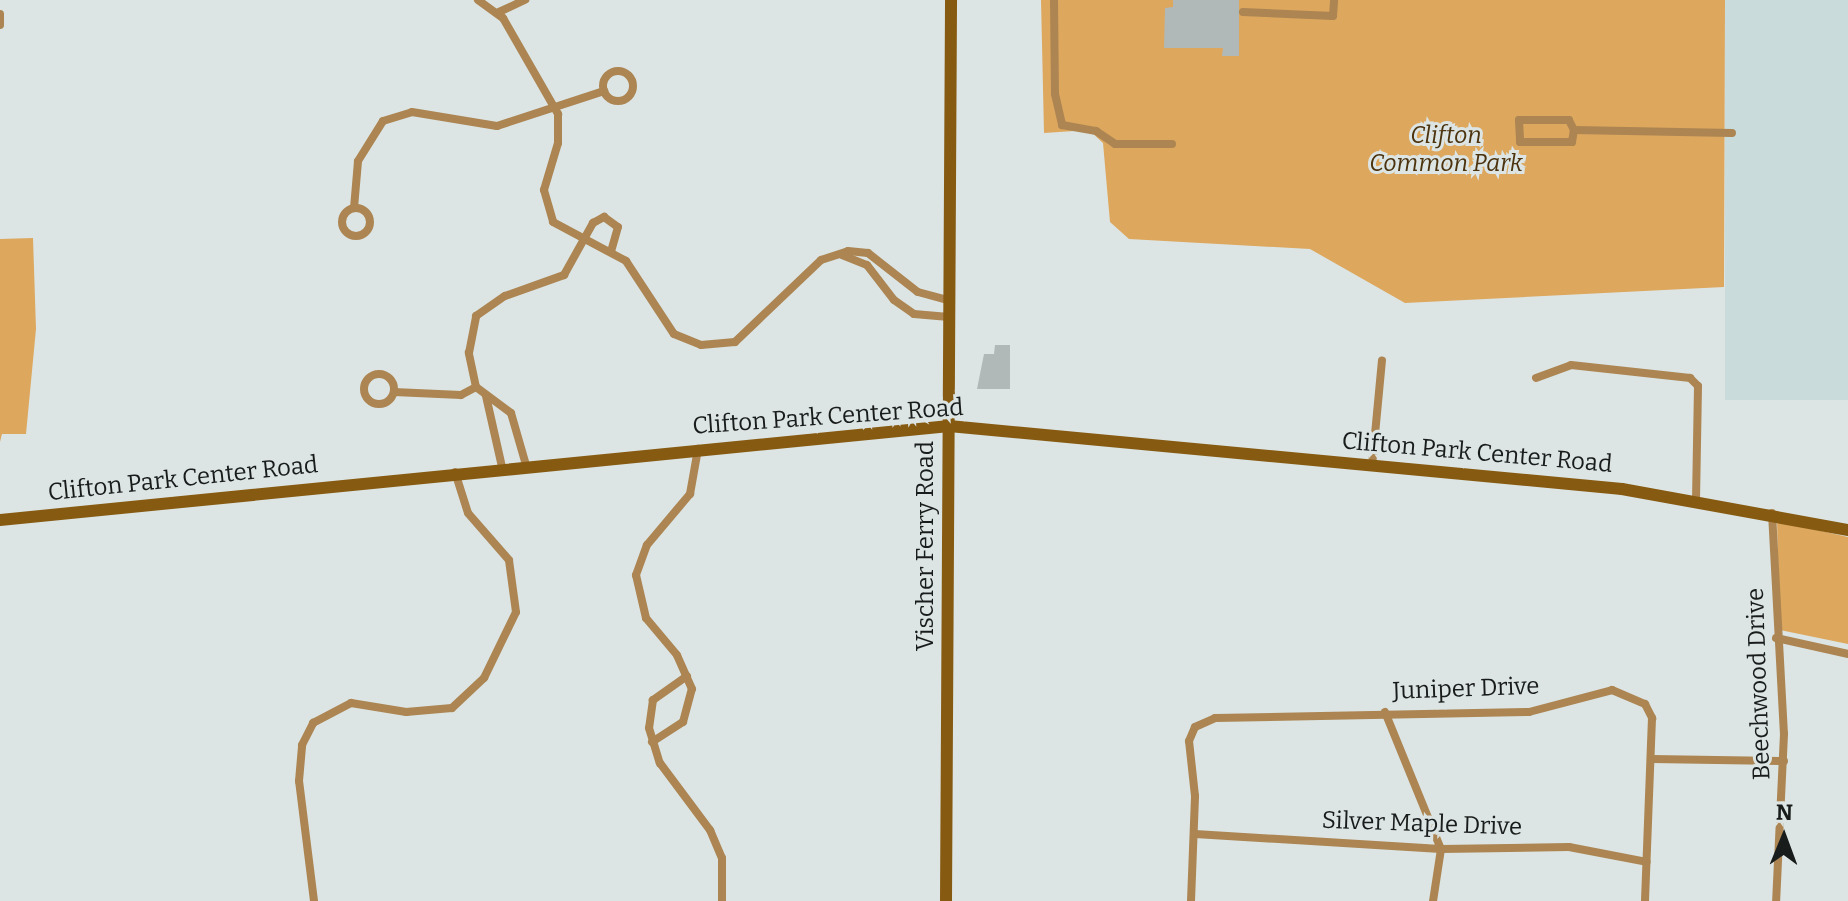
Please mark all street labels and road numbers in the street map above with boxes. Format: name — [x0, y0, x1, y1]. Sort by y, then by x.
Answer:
street label: Clifton Park Center Road — [692, 393, 964, 441]
street label: Clifton Park Center Road — [1341, 427, 1613, 479]
street label: Vischer Ferry Road — [912, 441, 940, 651]
street label: Clifton Park Center Road — [46, 450, 320, 508]
street label: Beechwood Drive — [1741, 587, 1777, 781]
street label: Juniper Drive — [1392, 672, 1540, 706]
street label: Silver Maple Drive — [1321, 806, 1523, 842]

